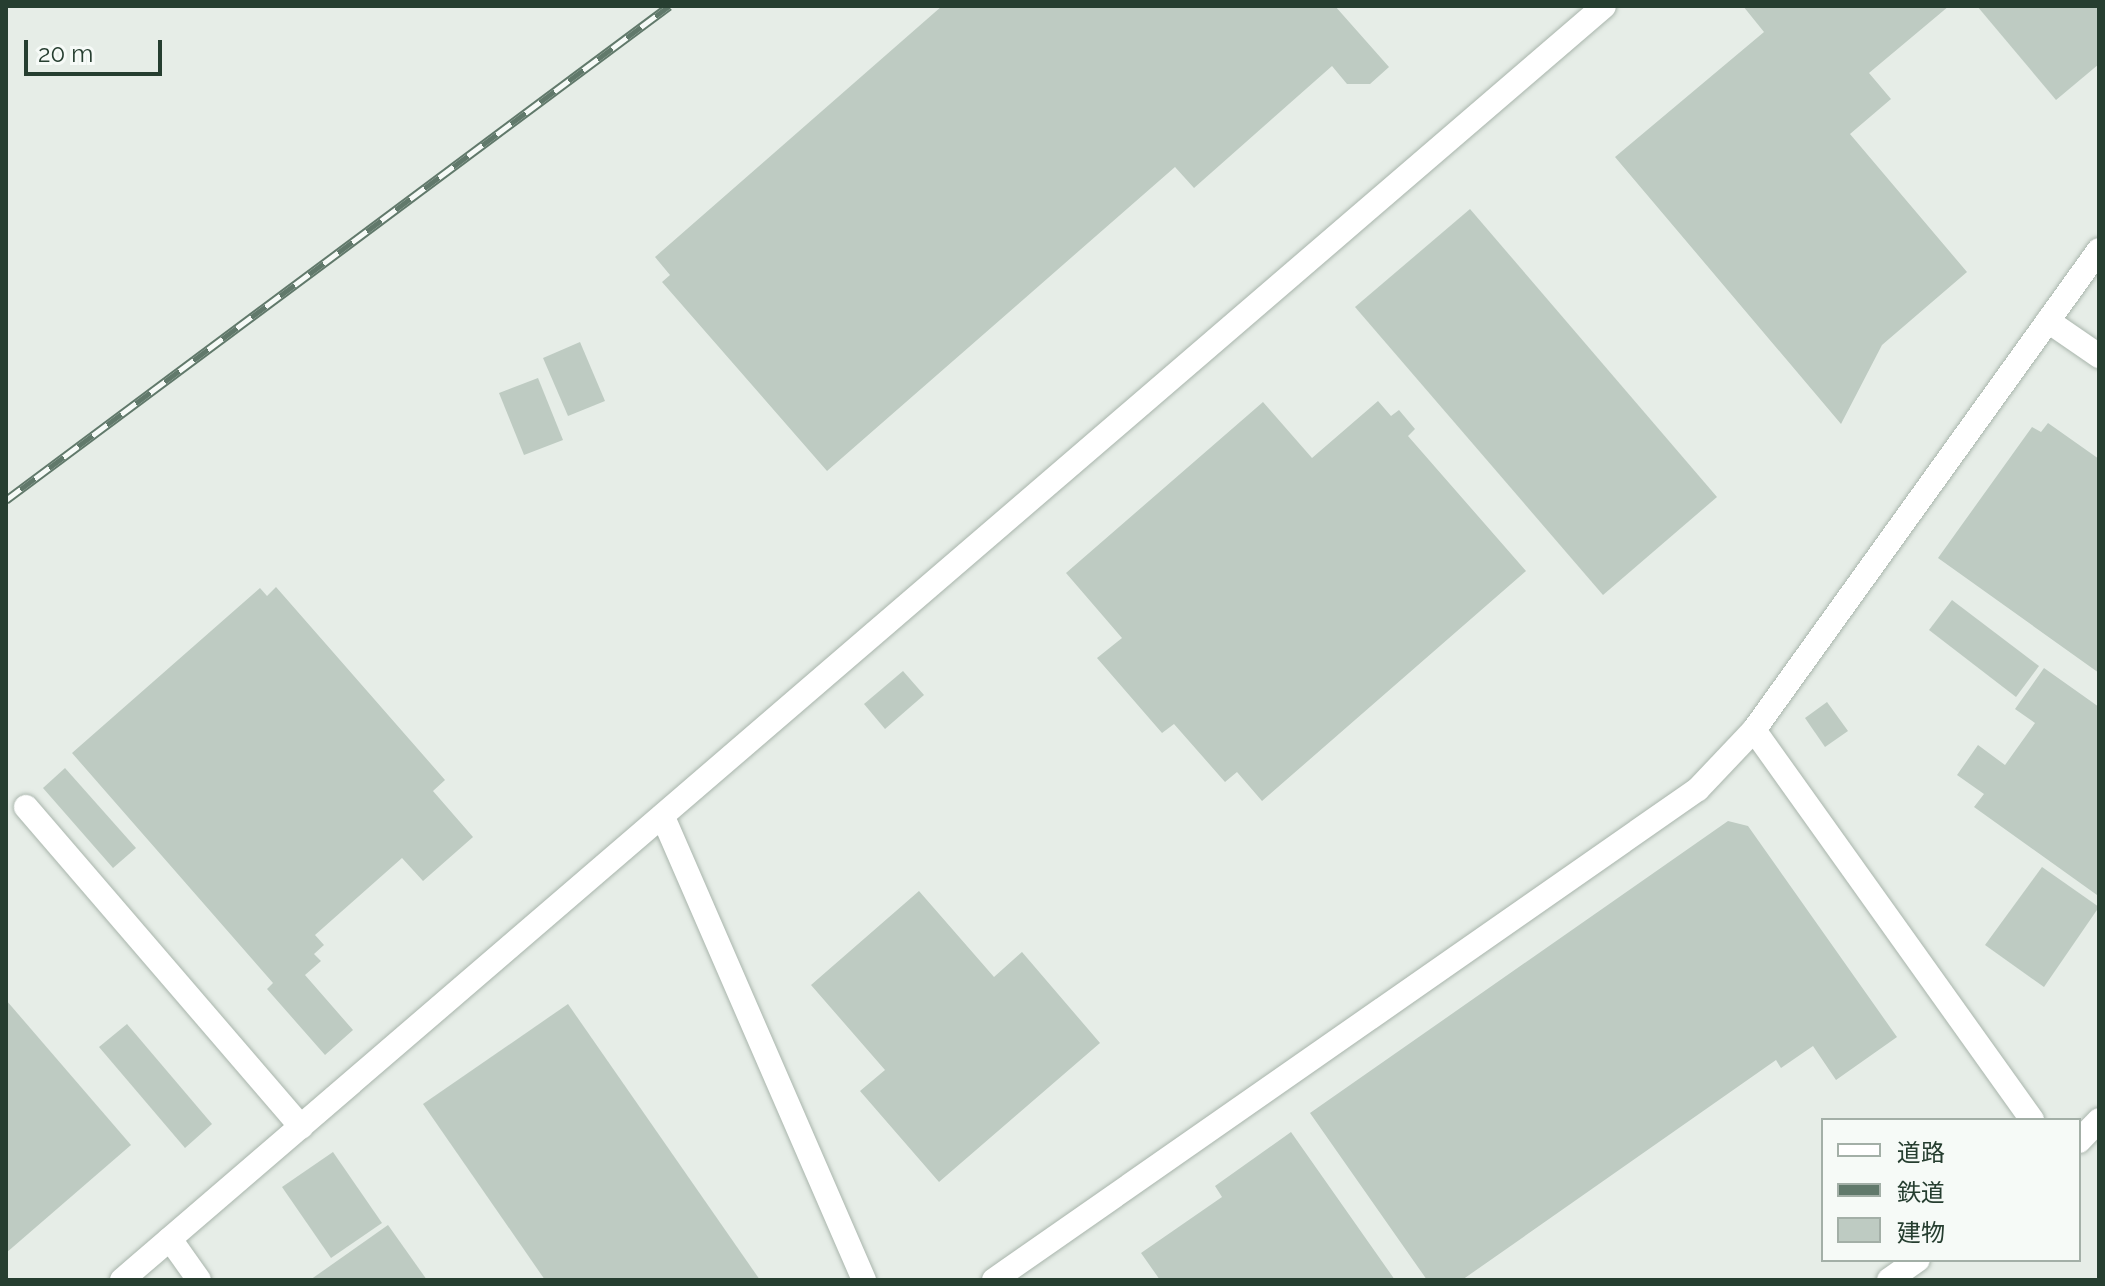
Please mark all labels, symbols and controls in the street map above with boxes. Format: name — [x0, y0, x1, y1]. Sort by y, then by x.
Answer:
scale bar — [28, 24, 166, 74]
text: 20 m — [38, 39, 93, 68]
legend — [1821, 1118, 2081, 1262]
text: 道路 — [1897, 1138, 1945, 1167]
text: 鉄道 — [1897, 1178, 1945, 1207]
text: 建物 — [1897, 1218, 1945, 1247]

